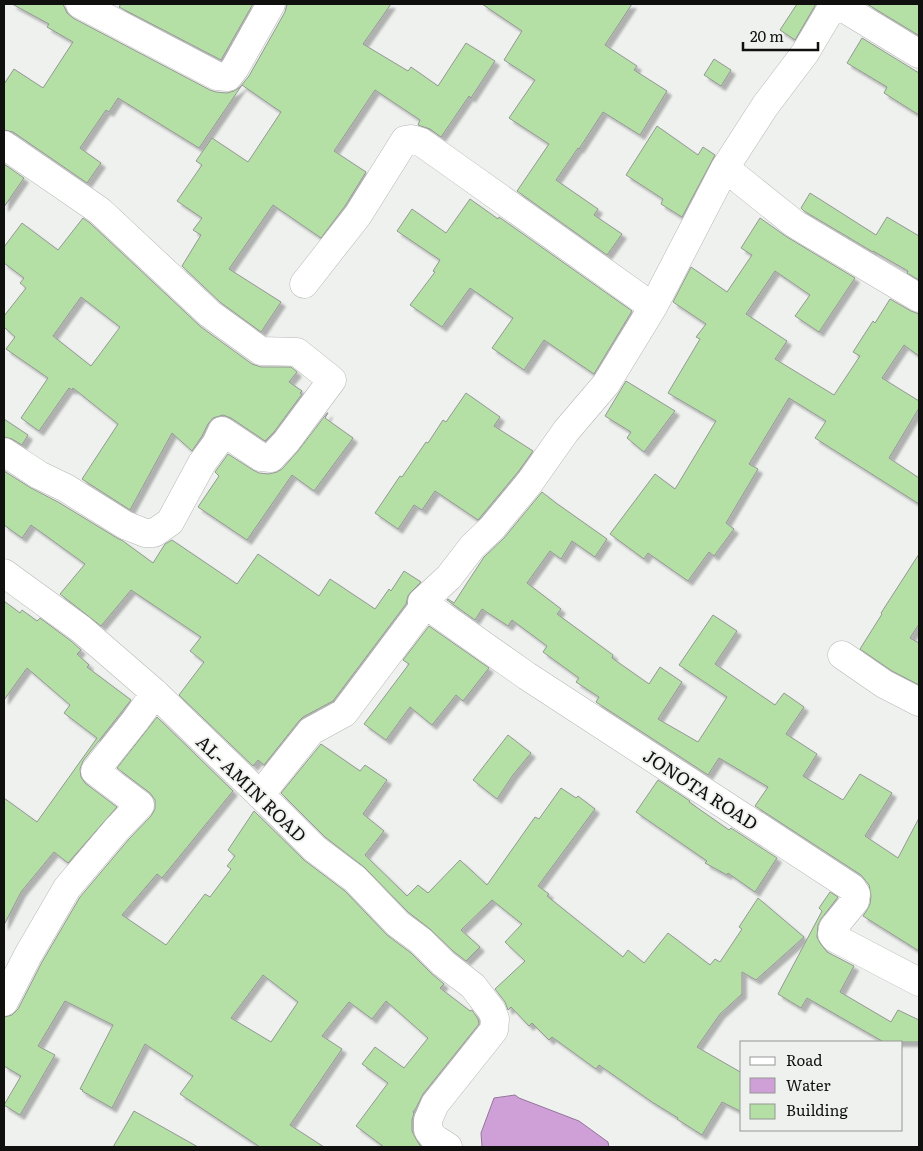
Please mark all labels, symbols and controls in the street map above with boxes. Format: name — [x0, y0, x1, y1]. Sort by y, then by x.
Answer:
scale bar — [743, 20, 818, 52]
text: 20 m — [750, 24, 784, 47]
street label: AL- AMIN ROAD — [191, 728, 313, 848]
street label: JONOTA ROAD — [638, 742, 764, 836]
legend — [740, 1041, 903, 1131]
text: Road — [786, 1048, 822, 1071]
text: Water — [786, 1073, 831, 1096]
text: Building — [786, 1098, 848, 1121]

